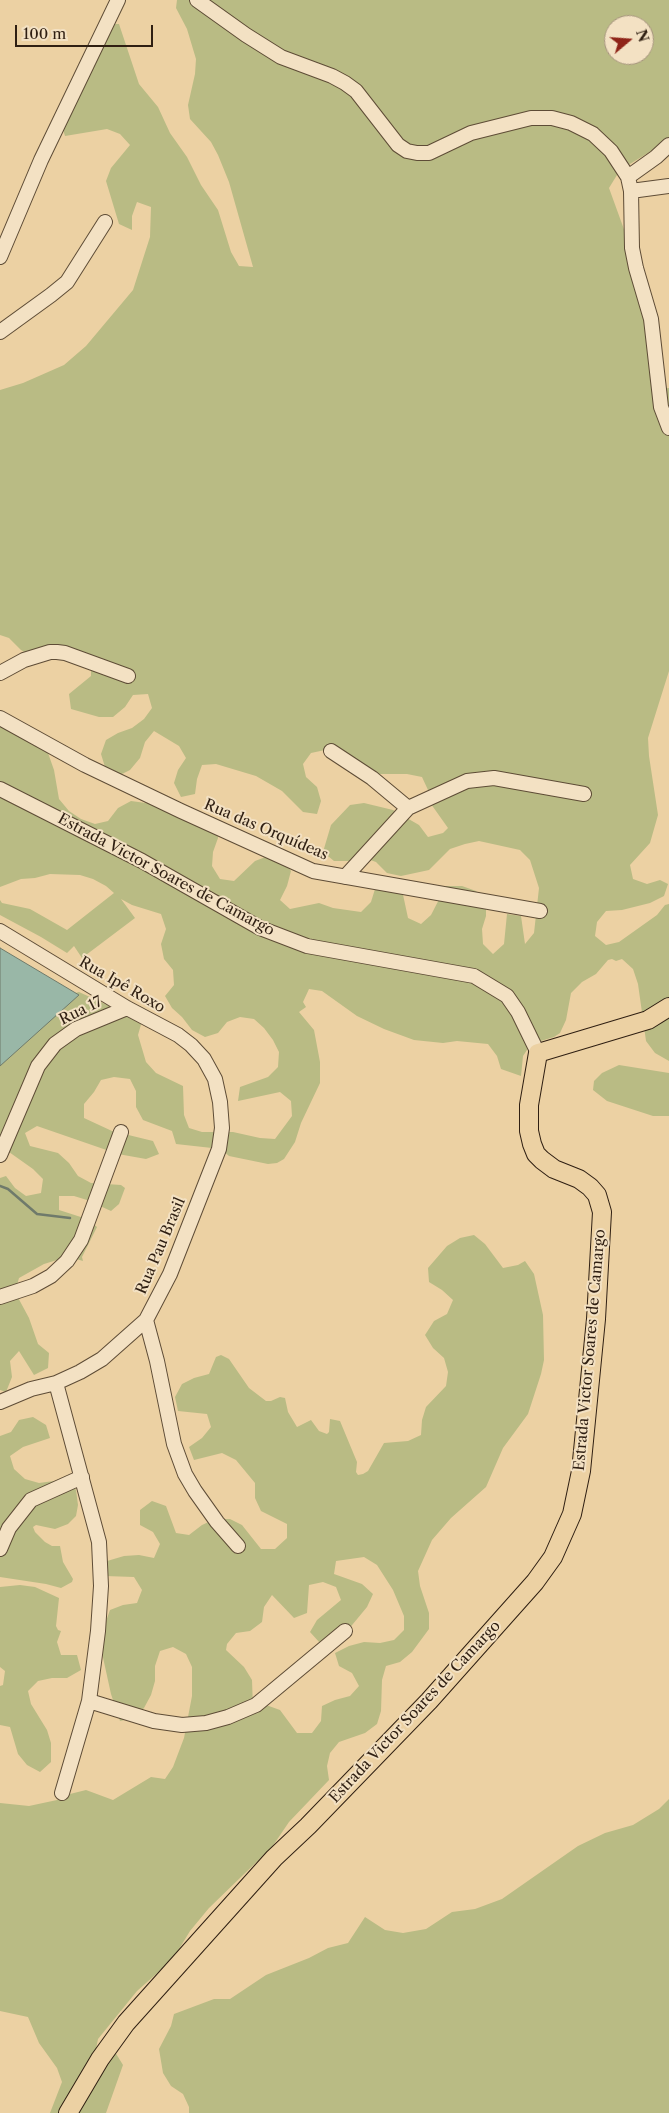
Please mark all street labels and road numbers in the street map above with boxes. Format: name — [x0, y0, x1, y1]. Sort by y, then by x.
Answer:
street label: Rua das Orquídeas — [201, 796, 331, 864]
street label: Estrada Victor Soares de Camargo — [55, 810, 277, 940]
street label: Rua Ipê Roxo — [76, 953, 168, 1017]
street label: Rua 17 — [56, 993, 106, 1029]
street label: Rua Pau Brasil — [133, 1195, 189, 1297]
street label: Estrada Victor Soares de Camargo — [570, 1228, 610, 1472]
street label: Estrada Victor Soares de Camargo — [326, 1617, 504, 1807]

